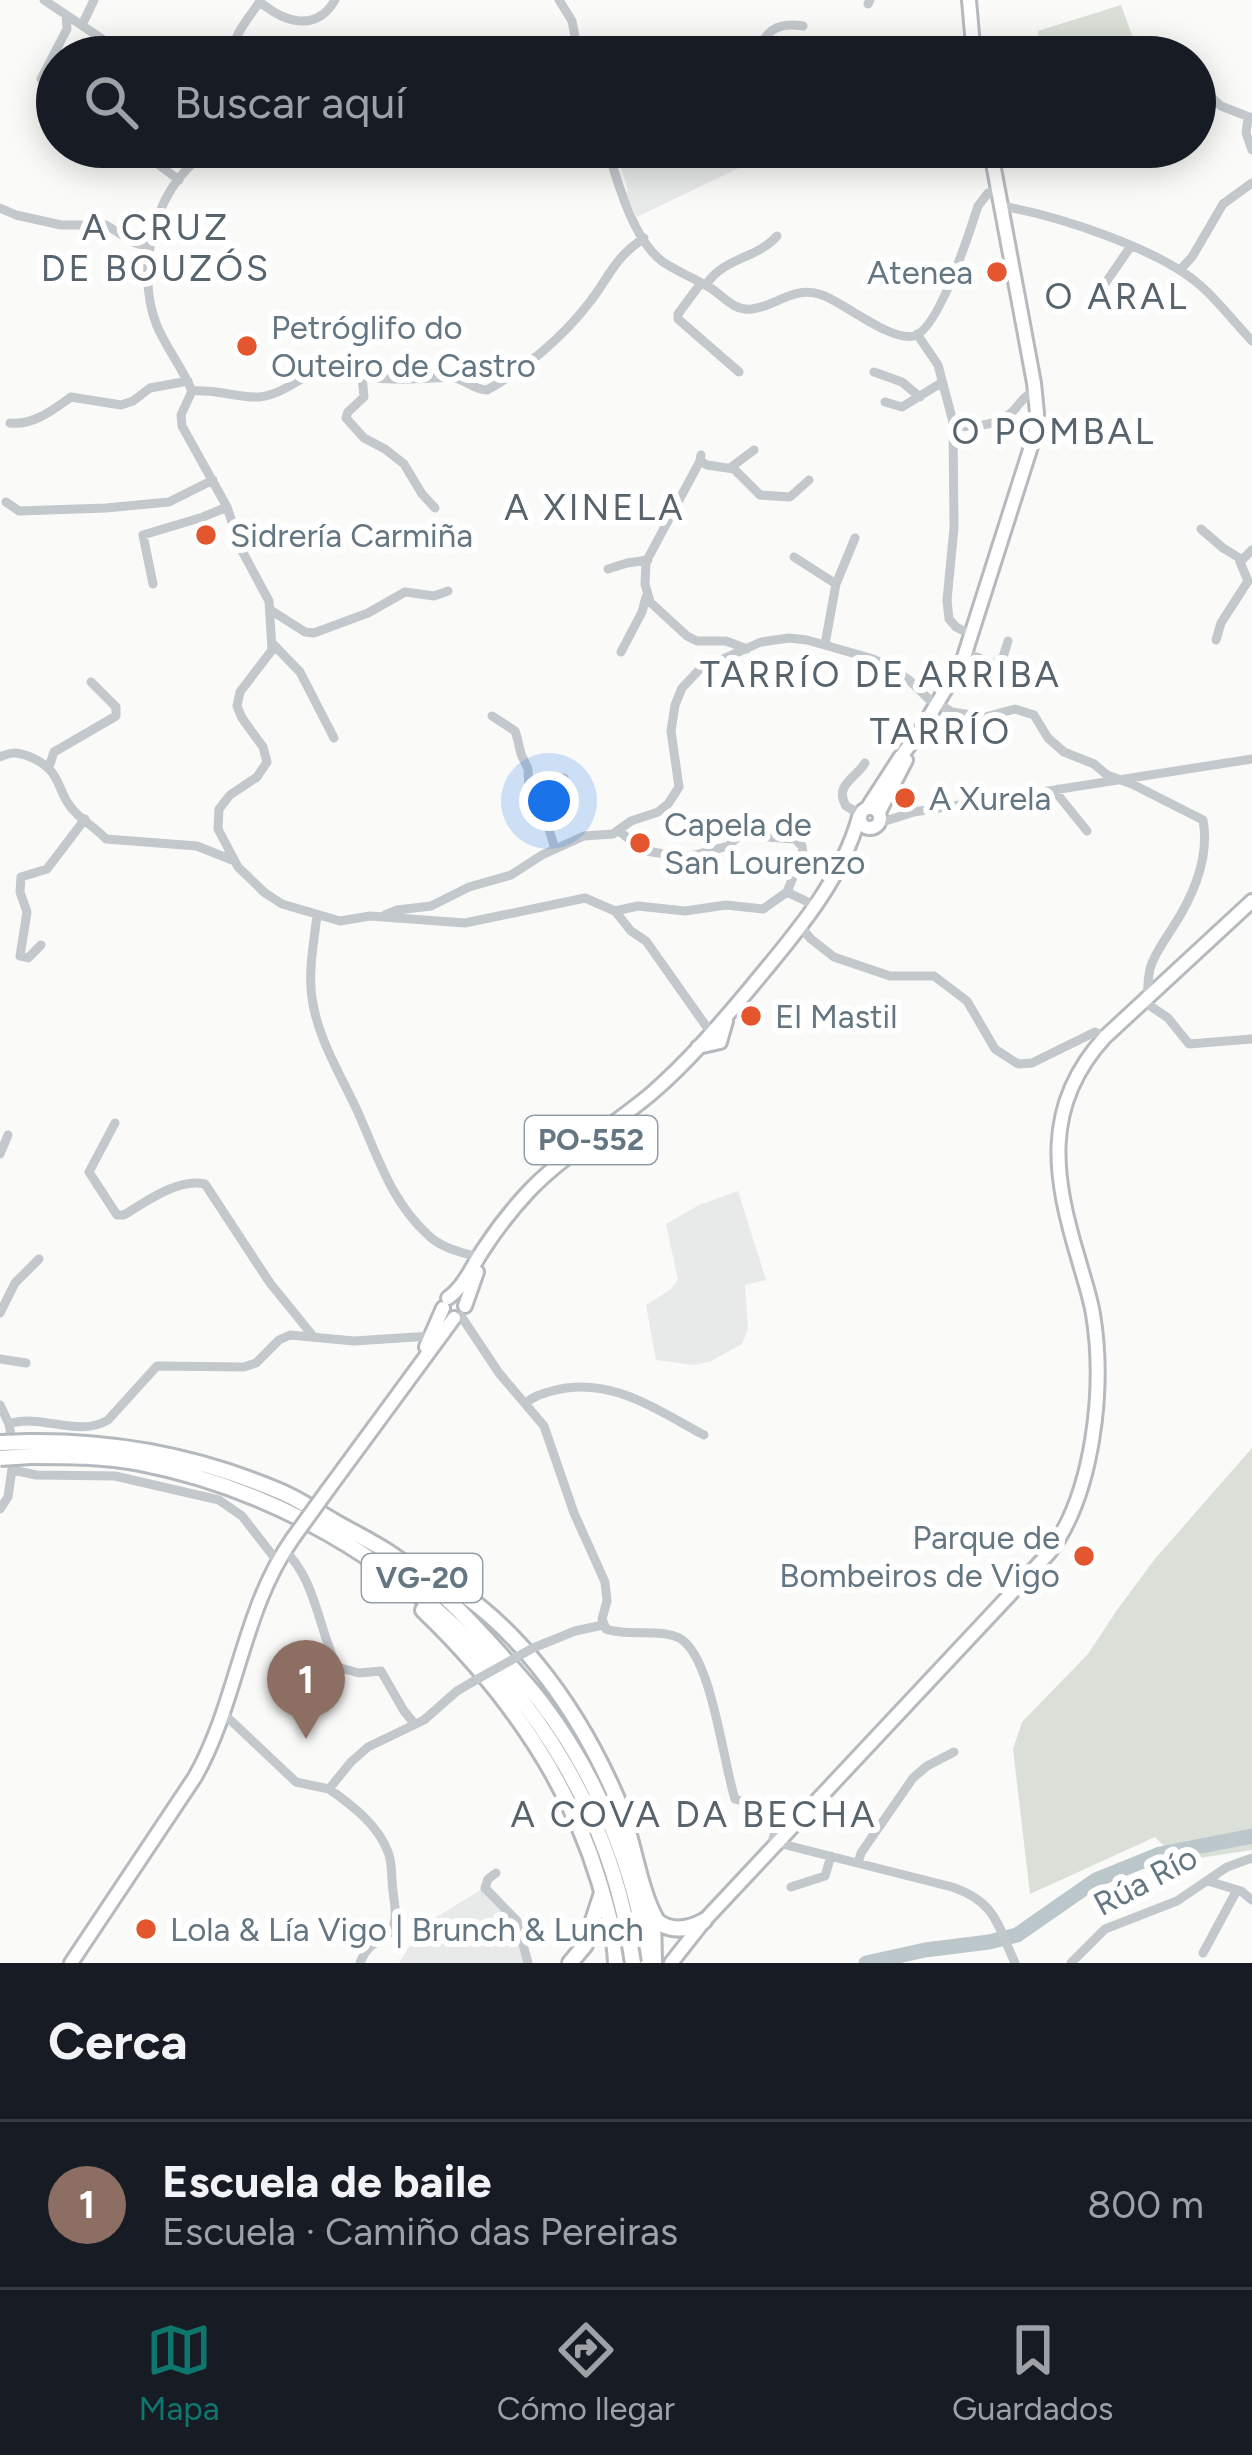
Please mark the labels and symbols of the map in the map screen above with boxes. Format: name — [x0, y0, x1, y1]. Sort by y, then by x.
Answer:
district label: A CRUZ DE BOUZÓS — [41, 206, 271, 290]
place label: Atenea — [867, 253, 973, 292]
marker: Atenea — [984, 259, 1010, 285]
district label: O ARAL — [1045, 275, 1189, 318]
place label: Petróglifo do Outeiro de Castro — [271, 308, 536, 385]
marker: Petróglifo do Outeiro de Castro — [234, 333, 260, 359]
district label: O POMBAL — [951, 410, 1157, 453]
district label: A XINELA — [504, 486, 686, 529]
place label: Sidrería Carmiña — [230, 516, 473, 555]
marker: Sidrería Carmiña — [193, 522, 219, 548]
district label: TARRÍO DE ARRIBA — [700, 653, 1062, 696]
district label: TARRÍO — [870, 710, 1012, 753]
your location — [519, 771, 579, 831]
place label: A Xurela — [929, 779, 1051, 818]
marker: A Xurela — [892, 785, 918, 811]
place label: Capela de San Lourenzo — [664, 805, 865, 882]
marker: Capela de San Lourenzo — [627, 830, 653, 856]
place label: El Mastil — [775, 997, 897, 1036]
marker: El Mastil — [738, 1003, 764, 1029]
road number: PO-552 — [525, 1116, 657, 1164]
place label: Parque de Bombeiros de Vigo — [779, 1518, 1060, 1595]
marker: Parque de Bombeiros de Vigo — [1071, 1543, 1097, 1569]
road number: VG-20 — [362, 1554, 482, 1602]
pin: 1 — [267, 1640, 345, 1739]
district label: A COVA DA BECHA — [510, 1793, 878, 1836]
street label: Rúa Río — [1087, 1837, 1204, 1924]
place label: Lola & Lía Vigo | Brunch & Lunch — [170, 1910, 644, 1949]
marker: Lola & Lía Vigo | Brunch & Lunch — [133, 1916, 159, 1942]

